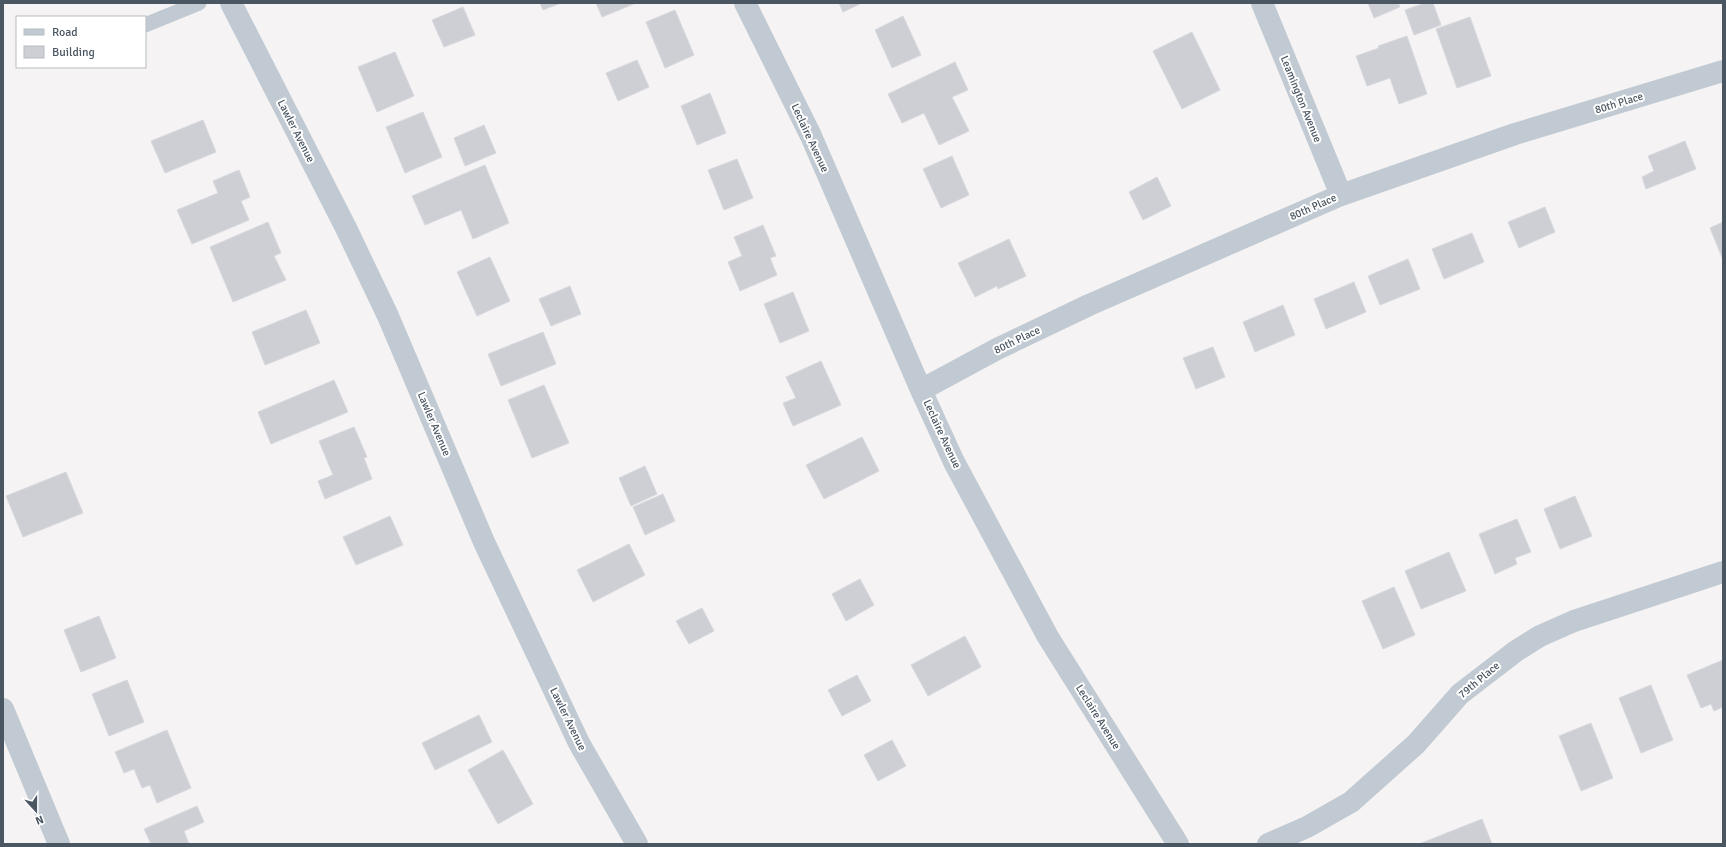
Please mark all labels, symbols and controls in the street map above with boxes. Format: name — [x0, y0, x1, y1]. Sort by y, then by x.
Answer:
legend — [16, 16, 146, 68]
text: Road — [52, 25, 78, 40]
text: Building — [52, 45, 95, 60]
street label: Leamington Avenue — [1278, 54, 1324, 144]
street label: 80th Place — [1593, 90, 1645, 116]
street label: Lawler Avenue — [275, 98, 317, 164]
street label: Leclaire Avenue — [788, 102, 832, 174]
street label: 80th Place — [1288, 191, 1338, 223]
street label: 80th Place — [992, 323, 1042, 357]
street label: Lawler Avenue — [415, 390, 453, 458]
street label: Leclaire Avenue — [920, 398, 964, 470]
street label: 79th Place — [1456, 659, 1502, 701]
street label: Leclaire Avenue — [1073, 682, 1123, 752]
street label: Lawler Avenue — [547, 685, 589, 753]
north arrow — [16, 791, 56, 831]
text: N — [34, 812, 45, 827]

